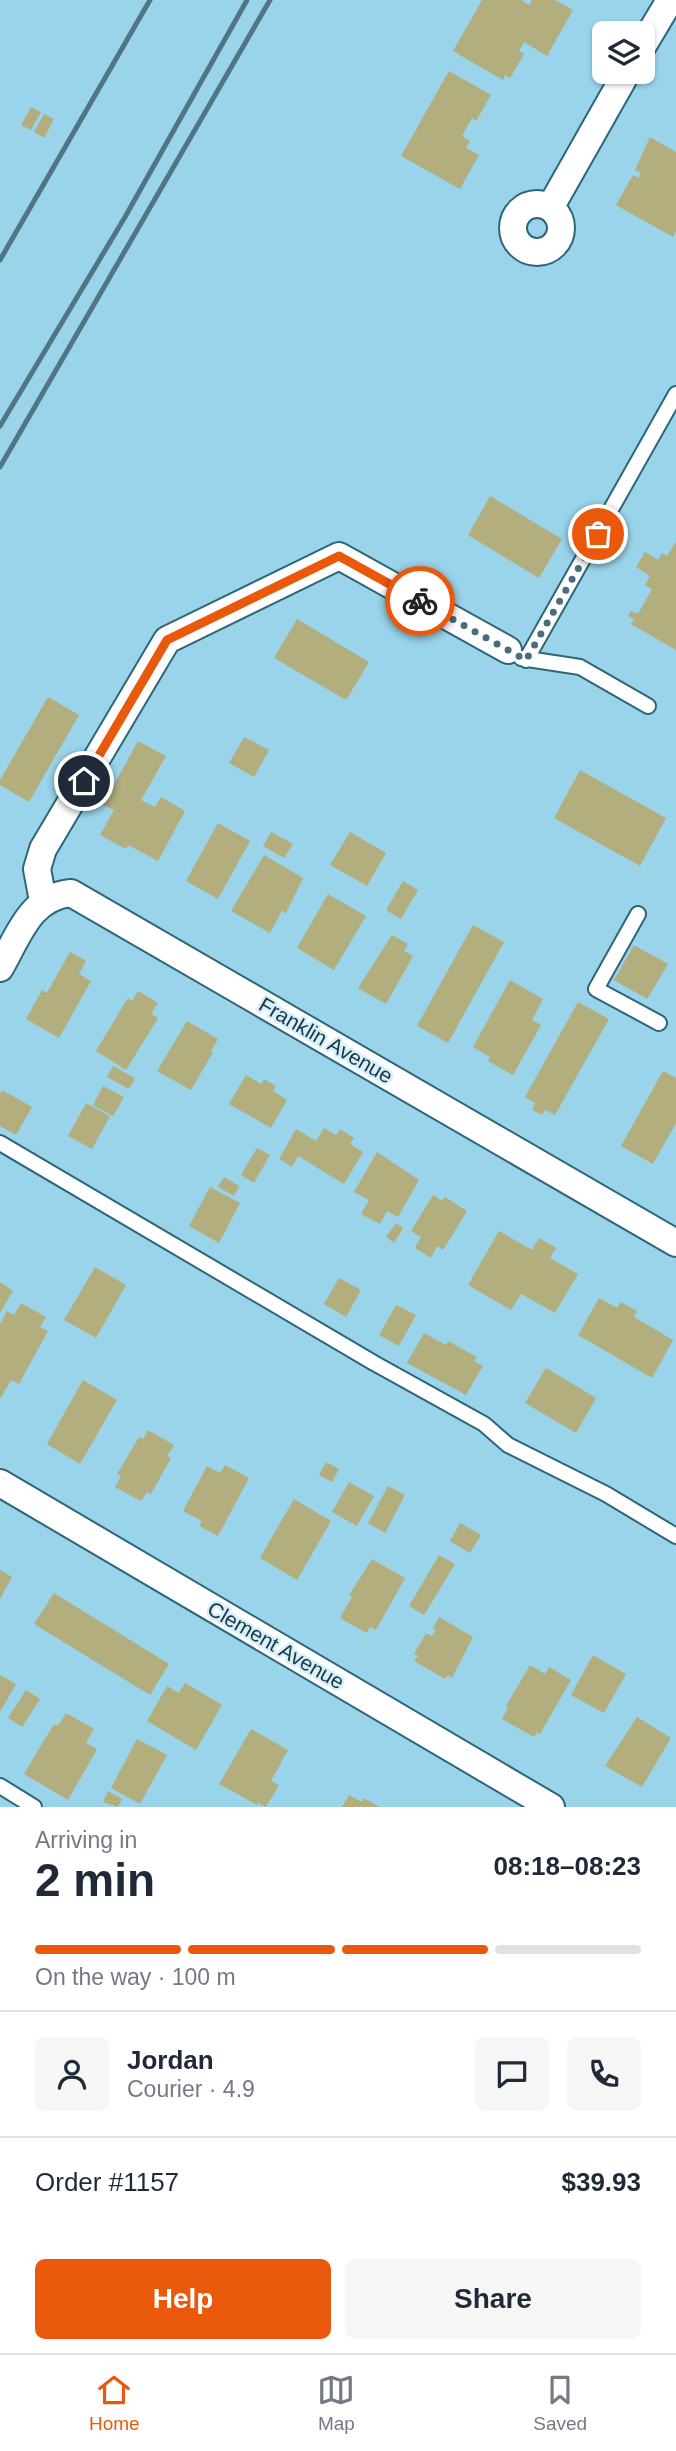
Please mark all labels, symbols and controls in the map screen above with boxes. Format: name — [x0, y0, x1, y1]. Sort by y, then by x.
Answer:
map controls — [592, 21, 655, 84]
button: layers — [592, 21, 655, 84]
pin — [568, 504, 628, 564]
icon: bag — [579, 515, 617, 553]
courier — [385, 566, 455, 636]
icon: bike — [401, 582, 439, 620]
pin — [54, 751, 114, 811]
icon: home — [65, 762, 103, 800]
street label: Franklin Avenue — [255, 992, 397, 1088]
street label: Clement Avenue — [204, 1597, 348, 1693]
text: Arriving in — [35, 1827, 137, 1853]
text: 08:18–08:23 — [494, 1851, 641, 1881]
text: 2 min — [35, 1854, 155, 1906]
text: On the way · 100 m — [35, 1964, 236, 1990]
button: person — [35, 2037, 109, 2111]
button: chat — [475, 2037, 549, 2111]
button: phone — [567, 2037, 641, 2111]
text: Jordan — [127, 2045, 214, 2075]
text: Courier · 4.9 — [127, 2076, 255, 2102]
text: Order #1157 — [35, 2167, 179, 2197]
text: $39.93 — [561, 2167, 641, 2197]
button: Help — [35, 2259, 331, 2339]
button: Share — [345, 2259, 641, 2339]
tab: Home — [89, 2371, 140, 2435]
tab: Map — [317, 2371, 355, 2435]
tab: Saved — [533, 2371, 587, 2435]

